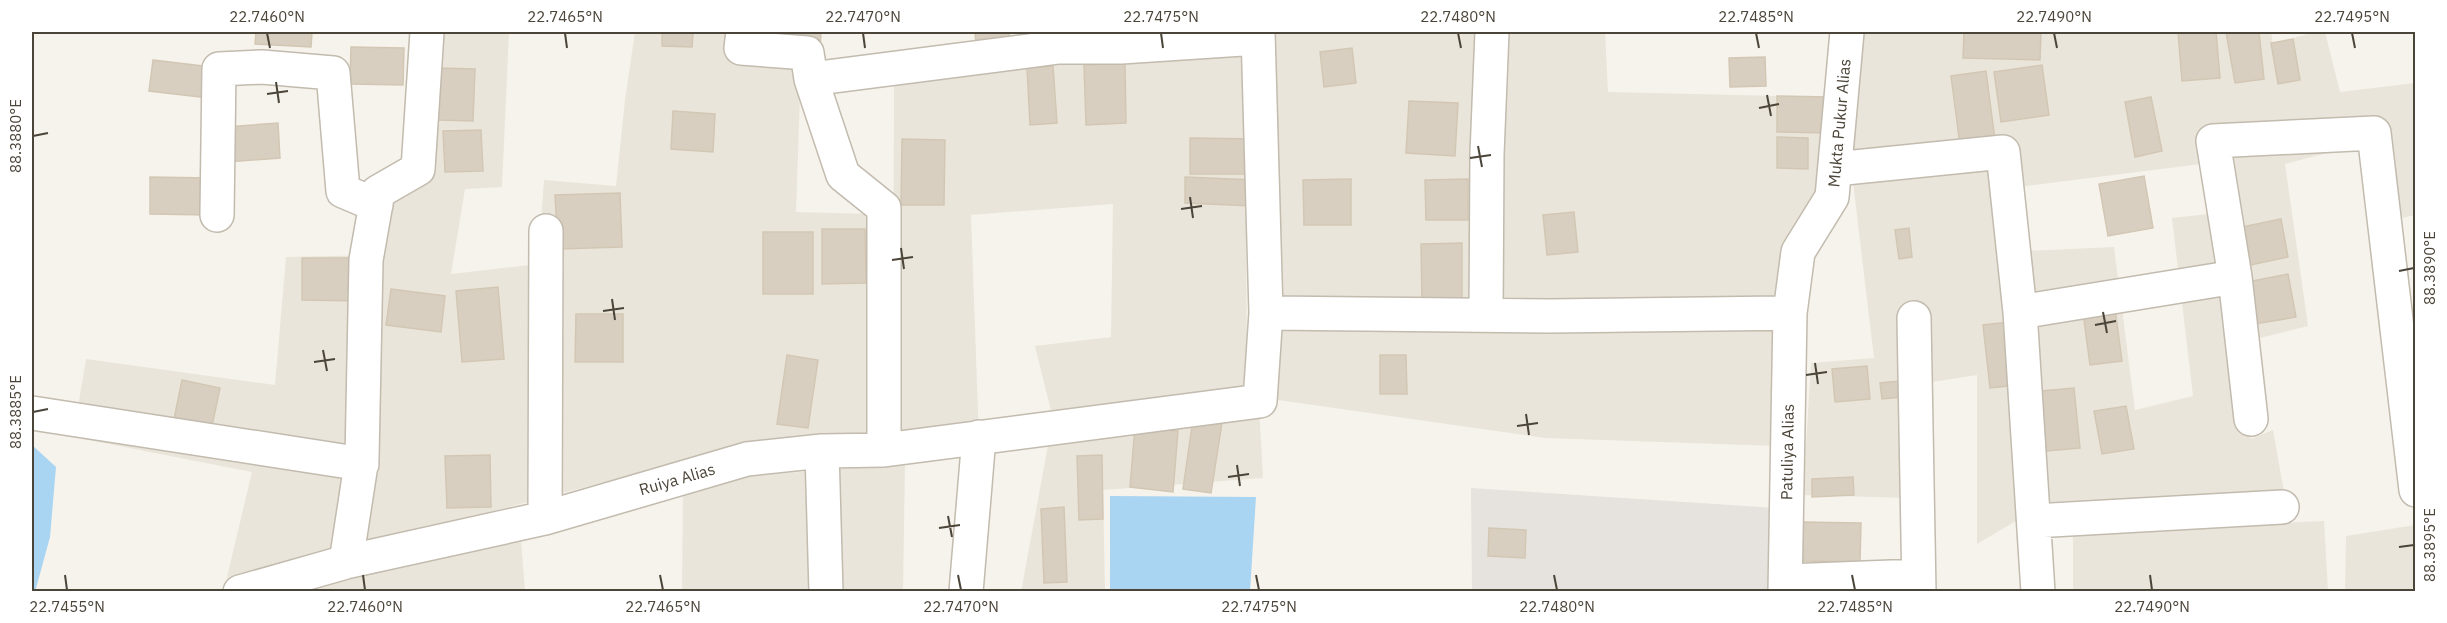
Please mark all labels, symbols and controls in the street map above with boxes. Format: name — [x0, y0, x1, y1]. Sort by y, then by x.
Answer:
text: 22.7460°N — [229, 7, 305, 26]
text: 22.7465°N — [527, 7, 603, 26]
text: 22.7470°N — [825, 7, 901, 26]
text: 22.7475°N — [1123, 7, 1199, 26]
text: 22.7480°N — [1420, 7, 1496, 26]
text: 22.7485°N — [1718, 7, 1794, 26]
text: 22.7490°N — [2016, 7, 2092, 26]
text: 22.7495°N — [2314, 7, 2390, 26]
street label: Mukta Pukur Alias — [1823, 58, 1855, 188]
text: 88.3880°E — [6, 99, 25, 173]
text: 88.3890°E — [2420, 231, 2439, 305]
text: 88.3885°E — [6, 375, 25, 449]
street label: Patuliya Alias — [1776, 404, 1798, 500]
street label: Ruiya Alias — [637, 459, 717, 499]
text: 88.3895°E — [2420, 508, 2439, 582]
text: 22.7455°N — [29, 597, 105, 616]
text: 22.7460°N — [327, 597, 403, 616]
text: 22.7465°N — [625, 597, 701, 616]
text: 22.7470°N — [923, 597, 999, 616]
text: 22.7475°N — [1221, 597, 1297, 616]
text: 22.7480°N — [1519, 597, 1595, 616]
text: 22.7485°N — [1817, 597, 1893, 616]
text: 22.7490°N — [2114, 597, 2190, 616]

